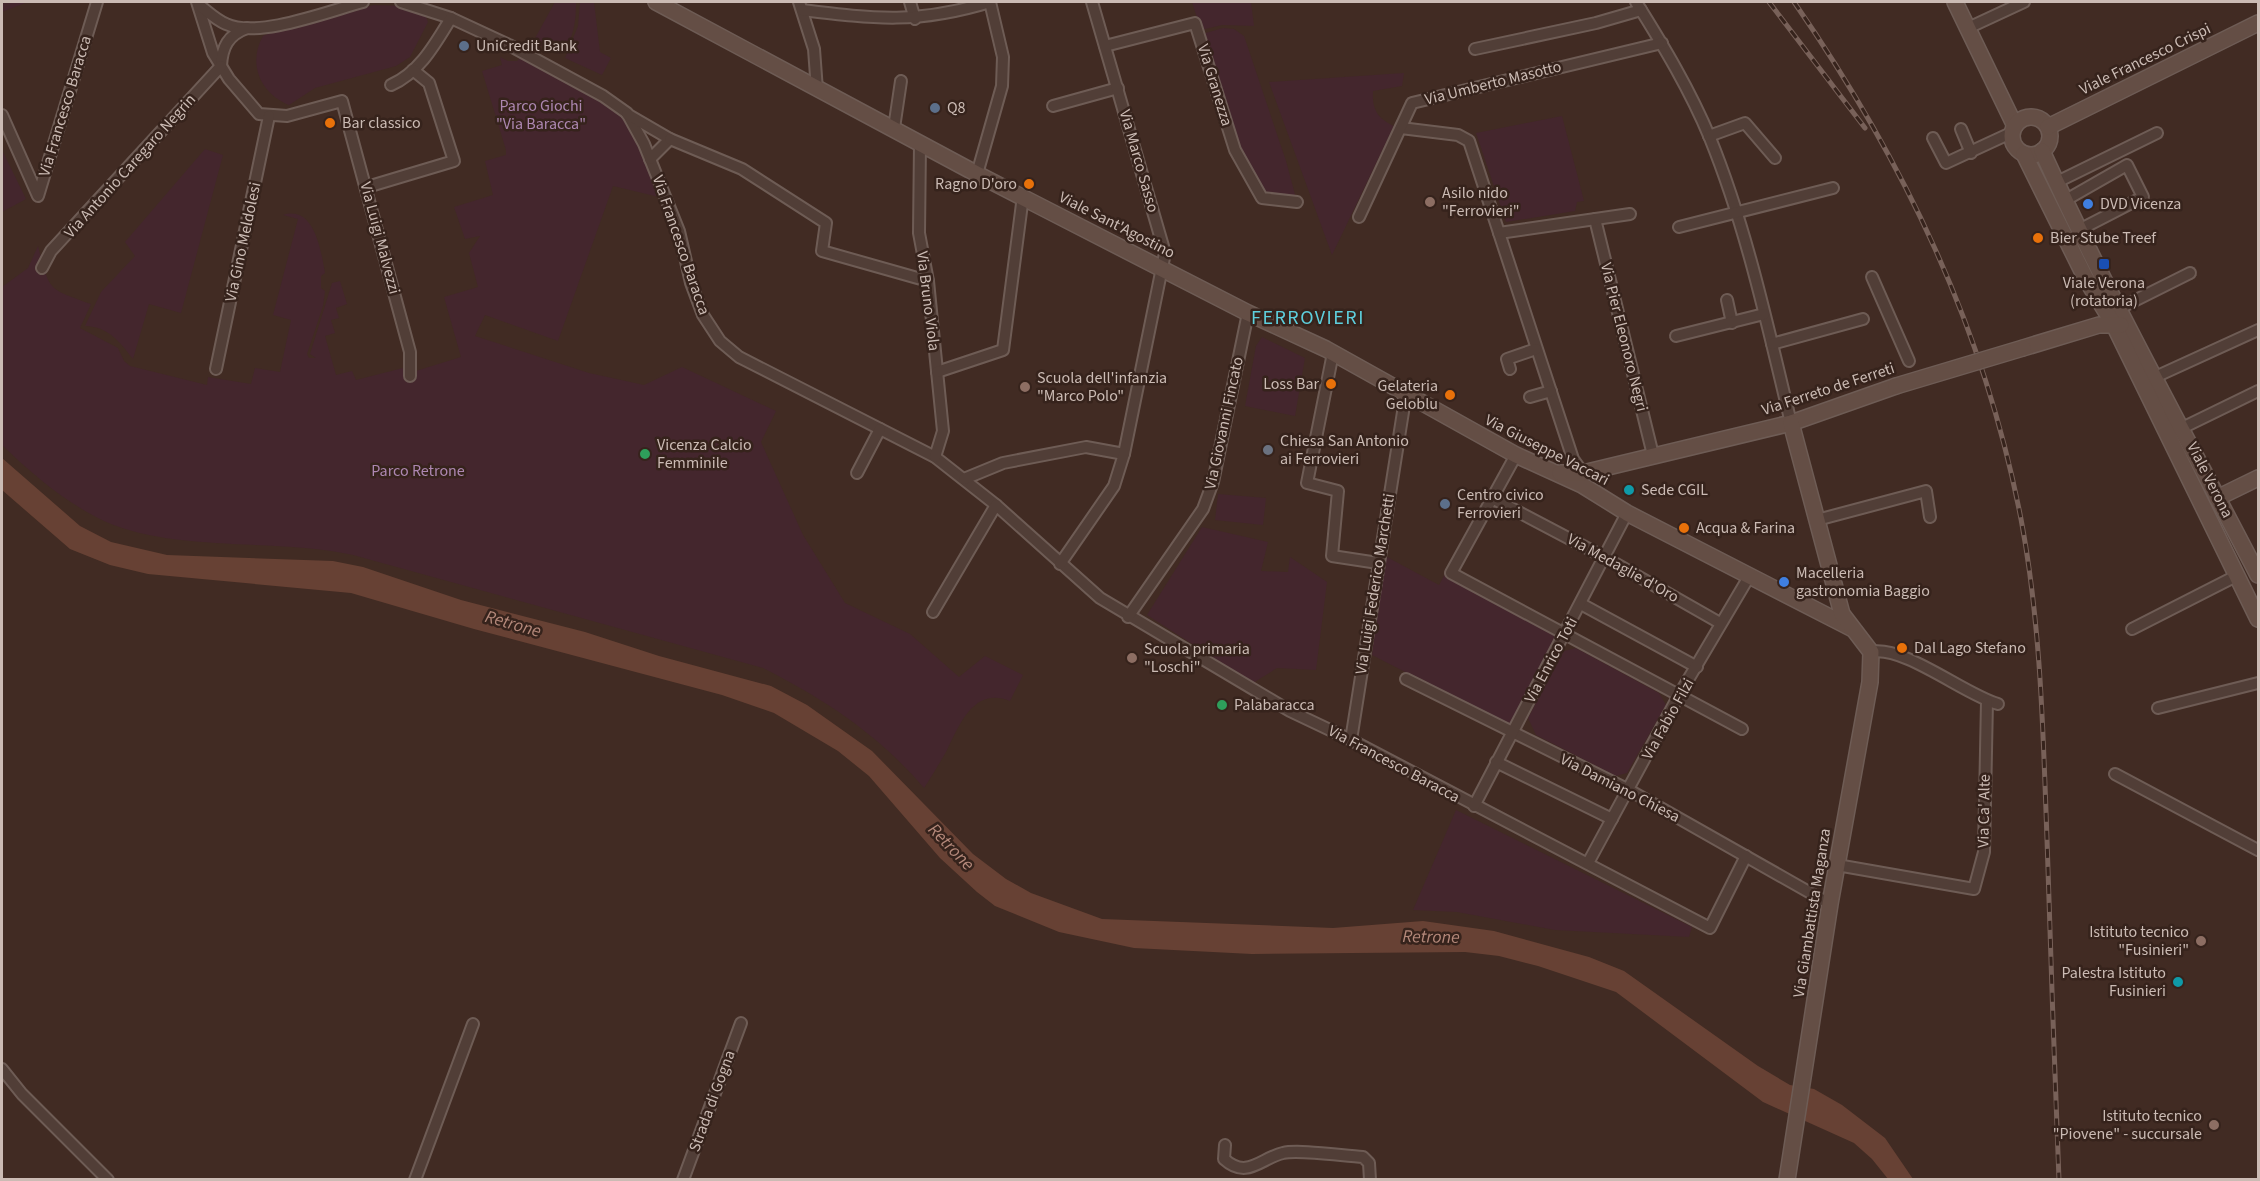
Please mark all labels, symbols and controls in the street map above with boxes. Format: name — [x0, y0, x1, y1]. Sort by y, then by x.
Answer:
street label: Viale Francesco Crispi — [2076, 18, 2214, 100]
street label: Via Francesco Baracca — [33, 33, 97, 179]
place label: UniCredit Bank — [476, 35, 577, 57]
marker: UniCredit Bank — [457, 39, 471, 53]
street label: Via Granezza — [1192, 41, 1238, 129]
street label: Via Umberto Masotto — [1422, 55, 1564, 111]
street label: Via Antonio Caregaro Negrin — [59, 89, 201, 243]
park label: Parco Giochi "Via Baracca" — [496, 95, 586, 135]
place label: Q8 — [947, 97, 966, 119]
marker: Q8 — [928, 101, 942, 115]
street label: Via Marco Sasso — [1114, 107, 1164, 215]
place label: Bar classico — [342, 112, 421, 134]
marker: Bar classico — [323, 116, 337, 130]
street label: Via Francesco Baracca — [647, 172, 715, 318]
place label: Ragno D'oro — [935, 173, 1017, 195]
marker: Ragno D'oro — [1022, 177, 1036, 191]
street label: Via Luigi Malvezzi — [354, 179, 406, 297]
street label: Via Gino Meldolesi — [220, 180, 266, 304]
place label: Asilo nido "Ferrovieri" — [1442, 182, 1520, 222]
street label: Viale Sant'Agostino — [1055, 186, 1179, 264]
place label: DVD Vicenza — [2100, 193, 2181, 215]
marker: Asilo nido "Ferrovieri" — [1423, 195, 1437, 209]
marker: DVD Vicenza — [2081, 197, 2095, 211]
place label: Bier Stube Treef — [2050, 227, 2157, 249]
marker: Bier Stube Treef — [2031, 231, 2045, 245]
street label: Via Bruno Viola — [911, 250, 945, 352]
marker: Viale Verona (rotatoria) — [2097, 257, 2111, 271]
street label: Via Pier Eleonoro Negri — [1595, 260, 1653, 414]
place label: Viale Verona (rotatoria) — [2063, 272, 2145, 312]
district label: FERROVIERI — [1251, 304, 1365, 332]
street label: Via Giovanni Fincato — [1199, 355, 1249, 491]
street label: Via Ferreto de Ferreti — [1759, 357, 1897, 421]
place label: Scuola dell'infanzia "Marco Polo" — [1037, 367, 1167, 407]
place label: Loss Bar — [1263, 373, 1319, 395]
place label: Gelateria Geloblu — [1378, 375, 1438, 415]
marker: Loss Bar — [1324, 377, 1338, 391]
marker: Scuola dell'infanzia "Marco Polo" — [1018, 380, 1032, 394]
marker: Gelateria Geloblu — [1443, 388, 1457, 402]
street label: Via Giuseppe Vaccari — [1481, 409, 1613, 491]
place label: Chiesa San Antonio ai Ferrovieri — [1280, 430, 1409, 470]
place label: Vicenza Calcio Femminile — [657, 434, 752, 474]
street label: Viale Verona — [2182, 438, 2238, 522]
marker: Chiesa San Antonio ai Ferrovieri — [1261, 443, 1275, 457]
marker: Vicenza Calcio Femminile — [638, 447, 652, 461]
park label: Parco Retrone — [371, 460, 465, 482]
place label: Sede CGIL — [1641, 479, 1708, 501]
marker: Sede CGIL — [1622, 483, 1636, 497]
place label: Centro civico Ferrovieri — [1457, 484, 1544, 524]
street label: Via Luigi Federico Marchetti — [1350, 492, 1400, 676]
marker: Centro civico Ferrovieri — [1438, 497, 1452, 511]
place label: Acqua & Farina — [1696, 517, 1795, 539]
marker: Acqua & Farina — [1677, 521, 1691, 535]
street label: Via Medaglie d'Oro — [1563, 528, 1683, 608]
place label: Macelleria gastronomia Baggio — [1796, 562, 1930, 602]
marker: Macelleria gastronomia Baggio — [1777, 575, 1791, 589]
water label: Retrone — [482, 604, 544, 644]
street label: Via Enrico Toti — [1519, 613, 1583, 707]
place label: Dal Lago Stefano — [1914, 637, 2026, 659]
place label: Scuola primaria "Loschi" — [1144, 638, 1250, 678]
marker: Dal Lago Stefano — [1895, 641, 1909, 655]
marker: Scuola primaria "Loschi" — [1125, 651, 1139, 665]
street label: Via Fabio Filzi — [1637, 674, 1699, 764]
place label: Palabaracca — [1234, 694, 1315, 716]
marker: Palabaracca — [1215, 698, 1229, 712]
street label: Via Francesco Baracca — [1324, 720, 1464, 808]
street label: Via Damiano Chiesa — [1556, 748, 1684, 828]
street label: Via Ca' Alte — [1972, 774, 1996, 848]
water label: Retrone — [922, 818, 980, 877]
street label: Via Giambattista Maganza — [1788, 827, 1836, 999]
place label: Istituto tecnico "Fusinieri" — [2089, 921, 2189, 961]
water label: Retrone — [1402, 924, 1460, 950]
marker: Istituto tecnico "Fusinieri" — [2194, 934, 2208, 948]
place label: Palestra Istituto Fusinieri — [2061, 962, 2166, 1002]
marker: Palestra Istituto Fusinieri — [2171, 975, 2185, 989]
street label: Strada di Gogna — [683, 1047, 741, 1155]
place label: Istituto tecnico "Piovene" - succursale — [2053, 1105, 2202, 1145]
marker: Istituto tecnico "Piovene" - succursale — [2207, 1118, 2221, 1132]

